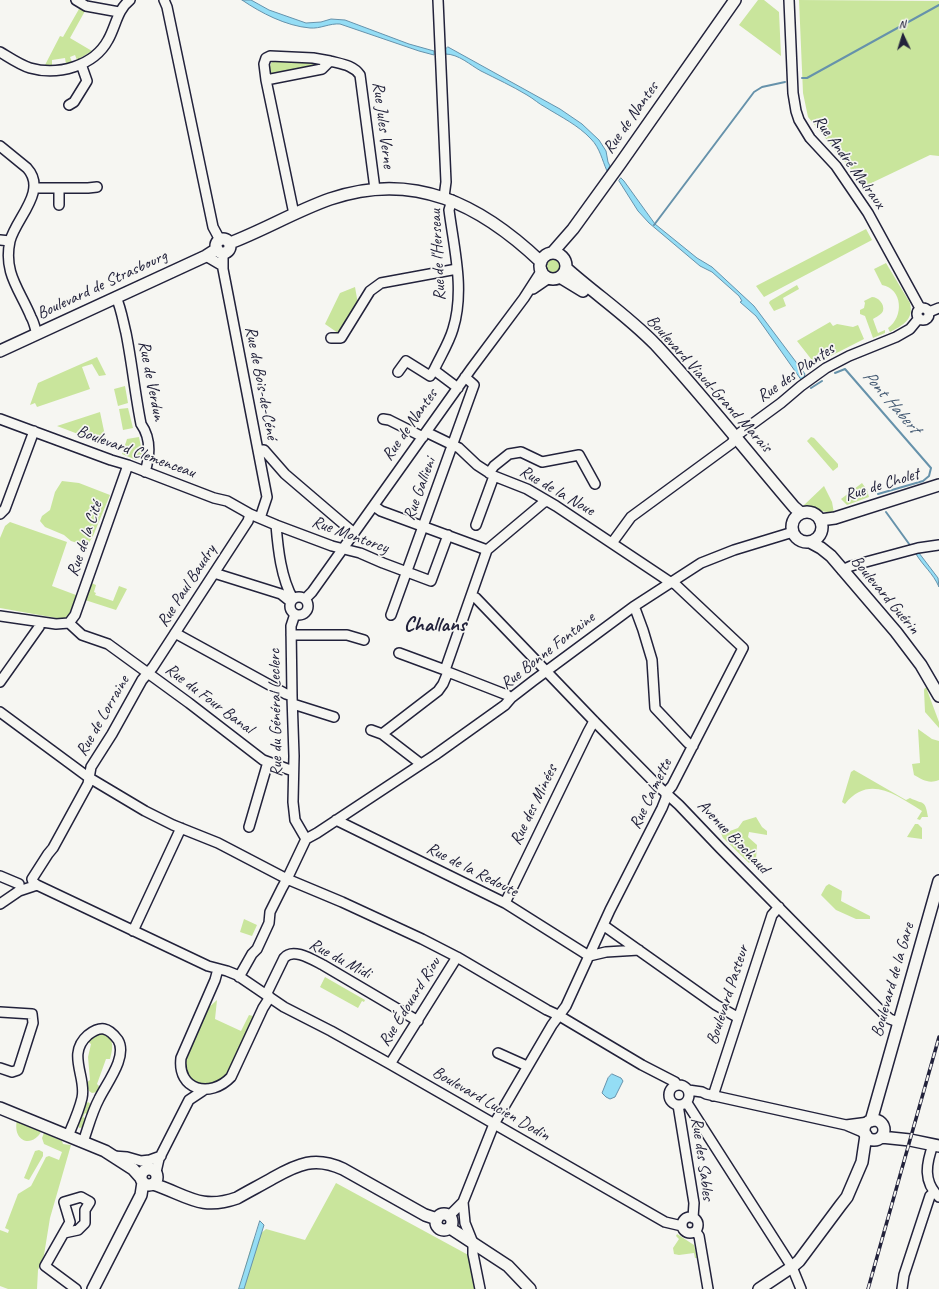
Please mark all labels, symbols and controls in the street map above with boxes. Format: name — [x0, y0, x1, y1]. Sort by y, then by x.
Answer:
north arrow — [883, 16, 923, 56]
text: N — [898, 17, 906, 31]
street label: Rue de Nantes — [599, 78, 663, 158]
street label: Rue Jules Verne — [368, 81, 398, 169]
street label: Rue André Malraux — [808, 111, 890, 213]
street label: Rue de l'Herseau — [425, 209, 451, 301]
street label: Boulevard de Strasbourg — [34, 246, 170, 324]
street label: Boulevard Viaud-Grand Marais — [642, 311, 776, 457]
street label: Rue de Bois-de-Céné — [240, 325, 282, 441]
street label: Rue de Verdun — [133, 339, 169, 423]
street label: Rue des Plantes — [753, 339, 839, 407]
water label: Pont Habert — [858, 366, 924, 438]
street label: Rue de Nantes — [378, 385, 442, 465]
street label: Boulevard Clemenceau — [74, 421, 198, 483]
street label: Rue Gallieni — [399, 455, 441, 523]
street label: Rue de la Noue — [516, 461, 598, 521]
street label: Rue de Cholet — [842, 464, 922, 506]
street label: Rue de la Cité — [63, 499, 107, 579]
street label: Rue Montorcy — [309, 512, 391, 558]
street label: Rue Paul Baudry — [153, 541, 221, 631]
street label: Boulevard Guérin — [846, 551, 924, 639]
street label: Rue Bonne Fontaine — [497, 608, 599, 694]
district label: Challans — [404, 612, 466, 638]
street label: Rue du Général Leclerc — [265, 649, 287, 777]
street label: Rue du Four Banal — [161, 659, 257, 739]
street label: Rue de Lorraine — [72, 672, 134, 760]
street label: Rue Calmette — [625, 756, 677, 832]
street label: Rue des Minées — [506, 762, 562, 848]
street label: Avenue Biochaud — [693, 796, 773, 878]
street label: Rue de la Redoute — [423, 838, 521, 902]
street label: Boulevard de la Gare — [867, 921, 919, 1039]
street label: Rue du Midi — [306, 934, 374, 984]
street label: Boulevard Pasteur — [702, 943, 754, 1047]
street label: Rue Édouard Riou — [375, 954, 445, 1050]
street label: Boulevard Lucien Dodin — [429, 1062, 553, 1146]
street label: Rue des Sables — [686, 1116, 718, 1202]

